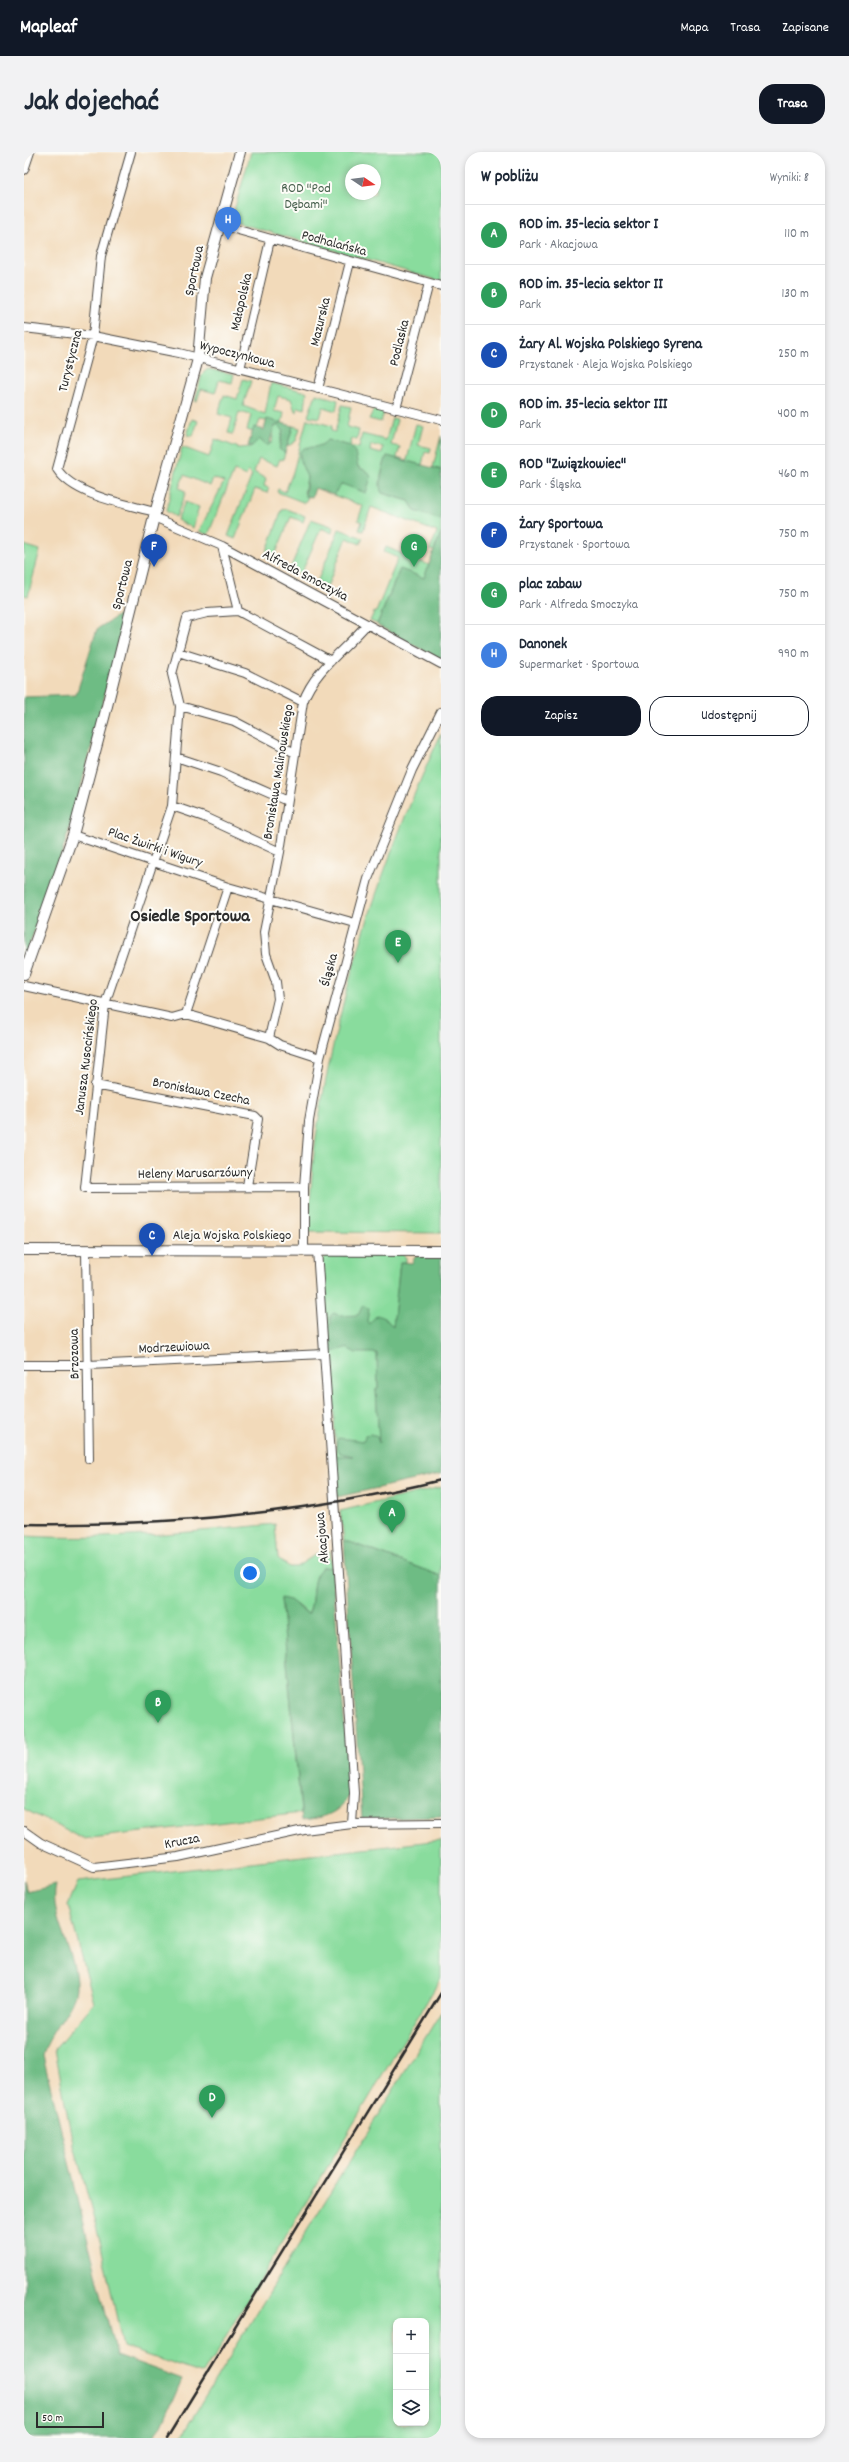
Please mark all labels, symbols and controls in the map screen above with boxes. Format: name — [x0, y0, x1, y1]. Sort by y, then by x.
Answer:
text: Mapleaf — [20, 15, 77, 42]
text: Mapa — [681, 18, 708, 38]
text: Trasa — [730, 18, 760, 38]
text: Zapisane — [782, 18, 829, 38]
text: Jak dojechać — [24, 84, 159, 124]
button: Trasa — [759, 84, 825, 124]
north arrow — [345, 164, 381, 200]
text: W pobliżu — [481, 166, 538, 190]
text: Wyniki: 8 — [770, 169, 809, 188]
park label: ROD "Pod Dębami" — [281, 179, 331, 215]
pin: H — [215, 207, 241, 240]
text: ROD im. 35-lecia sektor I — [519, 214, 658, 236]
text: A — [490, 225, 498, 244]
text: 110 m — [784, 225, 809, 244]
street label: Podhalańska — [299, 226, 369, 262]
text: Park · Akacjowa — [519, 236, 598, 255]
street label: Sportowa — [180, 244, 210, 298]
street label: Małopolska — [226, 271, 258, 333]
text: ROD im. 35-lecia sektor II — [519, 274, 663, 296]
text: B — [491, 285, 497, 304]
text: 130 m — [781, 285, 809, 304]
street label: Mazurska — [305, 295, 337, 348]
text: Park — [519, 296, 541, 315]
street label: Podlaska — [385, 317, 416, 368]
street label: Turystyczna — [54, 327, 88, 394]
text: Żary Al. Wojska Polskiego Syrena — [519, 334, 702, 356]
street label: Wypoczynkowa — [197, 336, 277, 374]
text: C — [491, 345, 497, 364]
text: 250 m — [778, 345, 809, 364]
text: Przystanek · Aleja Wojska Polskiego — [519, 356, 692, 375]
text: ROD im. 35-lecia sektor III — [519, 394, 667, 416]
text: D — [491, 405, 497, 424]
text: 400 m — [778, 405, 809, 424]
text: Park — [519, 416, 541, 435]
text: ROD "Związkowiec" — [519, 454, 626, 476]
text: E — [491, 465, 497, 484]
text: 460 m — [778, 465, 809, 484]
text: Park · Śląska — [519, 476, 581, 495]
text: Żary Sportowa — [519, 514, 603, 536]
text: F — [491, 525, 497, 544]
text: 750 m — [779, 525, 809, 544]
pin: F — [141, 534, 167, 567]
pin: G — [401, 534, 427, 567]
text: Przystanek · Sportowa — [519, 536, 630, 555]
street label: Alfreda Smoczyka — [259, 545, 352, 607]
street label: Sportowa — [107, 557, 139, 612]
text: plac zabaw — [519, 574, 582, 596]
text: G — [491, 585, 497, 604]
text: 750 m — [779, 585, 809, 604]
text: Park · Alfreda Smoczyka — [519, 596, 638, 615]
text: Danonek — [519, 634, 567, 656]
text: H — [491, 645, 497, 664]
text: 990 m — [778, 645, 809, 664]
text: Supermarket · Sportowa — [519, 656, 639, 675]
button: Zapisz — [481, 696, 641, 736]
button: Udostępnij — [649, 696, 809, 736]
street label: Bronisława Malinowskiego — [258, 703, 300, 841]
street label: Plac Żwirki i Wigury — [105, 822, 205, 874]
district label: Osiedle Sportowa — [130, 905, 250, 930]
pin: E — [385, 930, 411, 963]
street label: Śląska — [316, 951, 344, 989]
street label: Janusza Kusocińskiego — [70, 998, 104, 1116]
street label: Bronisława Czecha — [151, 1073, 252, 1111]
street label: Heleny Marusarzówny — [138, 1163, 253, 1185]
pin: C — [139, 1223, 165, 1256]
street label: Aleja Wojska Polskiego — [173, 1226, 291, 1246]
street label: Brzozowa — [65, 1328, 85, 1379]
street label: Modrzewiowa — [138, 1336, 210, 1360]
pin: A — [379, 1500, 405, 1533]
street label: Akacjowa — [311, 1511, 335, 1564]
your location — [240, 1563, 260, 1583]
pin: B — [145, 1690, 171, 1723]
street label: Krucza — [163, 1829, 202, 1855]
pin: D — [199, 2085, 225, 2118]
map controls — [393, 2318, 429, 2426]
button: + — [393, 2318, 429, 2354]
button: − — [393, 2354, 429, 2390]
button: layers — [393, 2390, 429, 2426]
scale bar — [36, 2410, 104, 2429]
text: 50 m — [42, 2411, 63, 2427]

